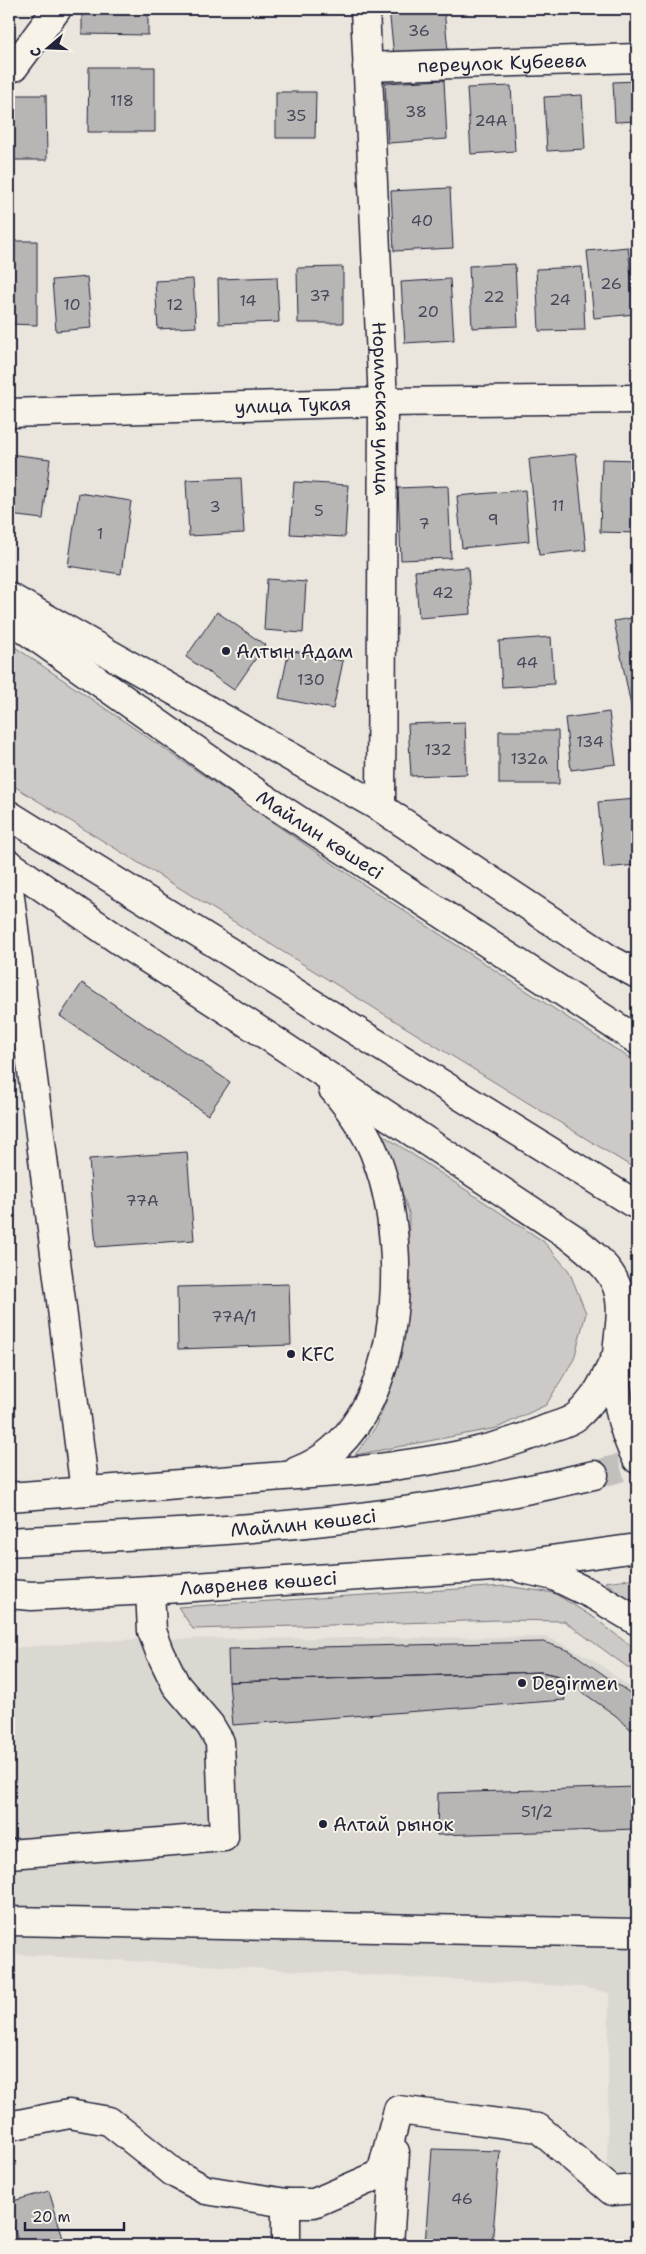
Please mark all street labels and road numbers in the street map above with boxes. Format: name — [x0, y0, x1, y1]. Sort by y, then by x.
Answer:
street label: переулок Кубеева — [417, 48, 587, 78]
street label: Норильская улица — [366, 321, 395, 496]
street label: улица Тукая — [234, 391, 352, 419]
street label: Майлин көшесі — [252, 784, 388, 885]
street label: Майлин көшесі — [229, 1503, 378, 1543]
street label: Лавренев көшесі — [179, 1565, 338, 1601]

